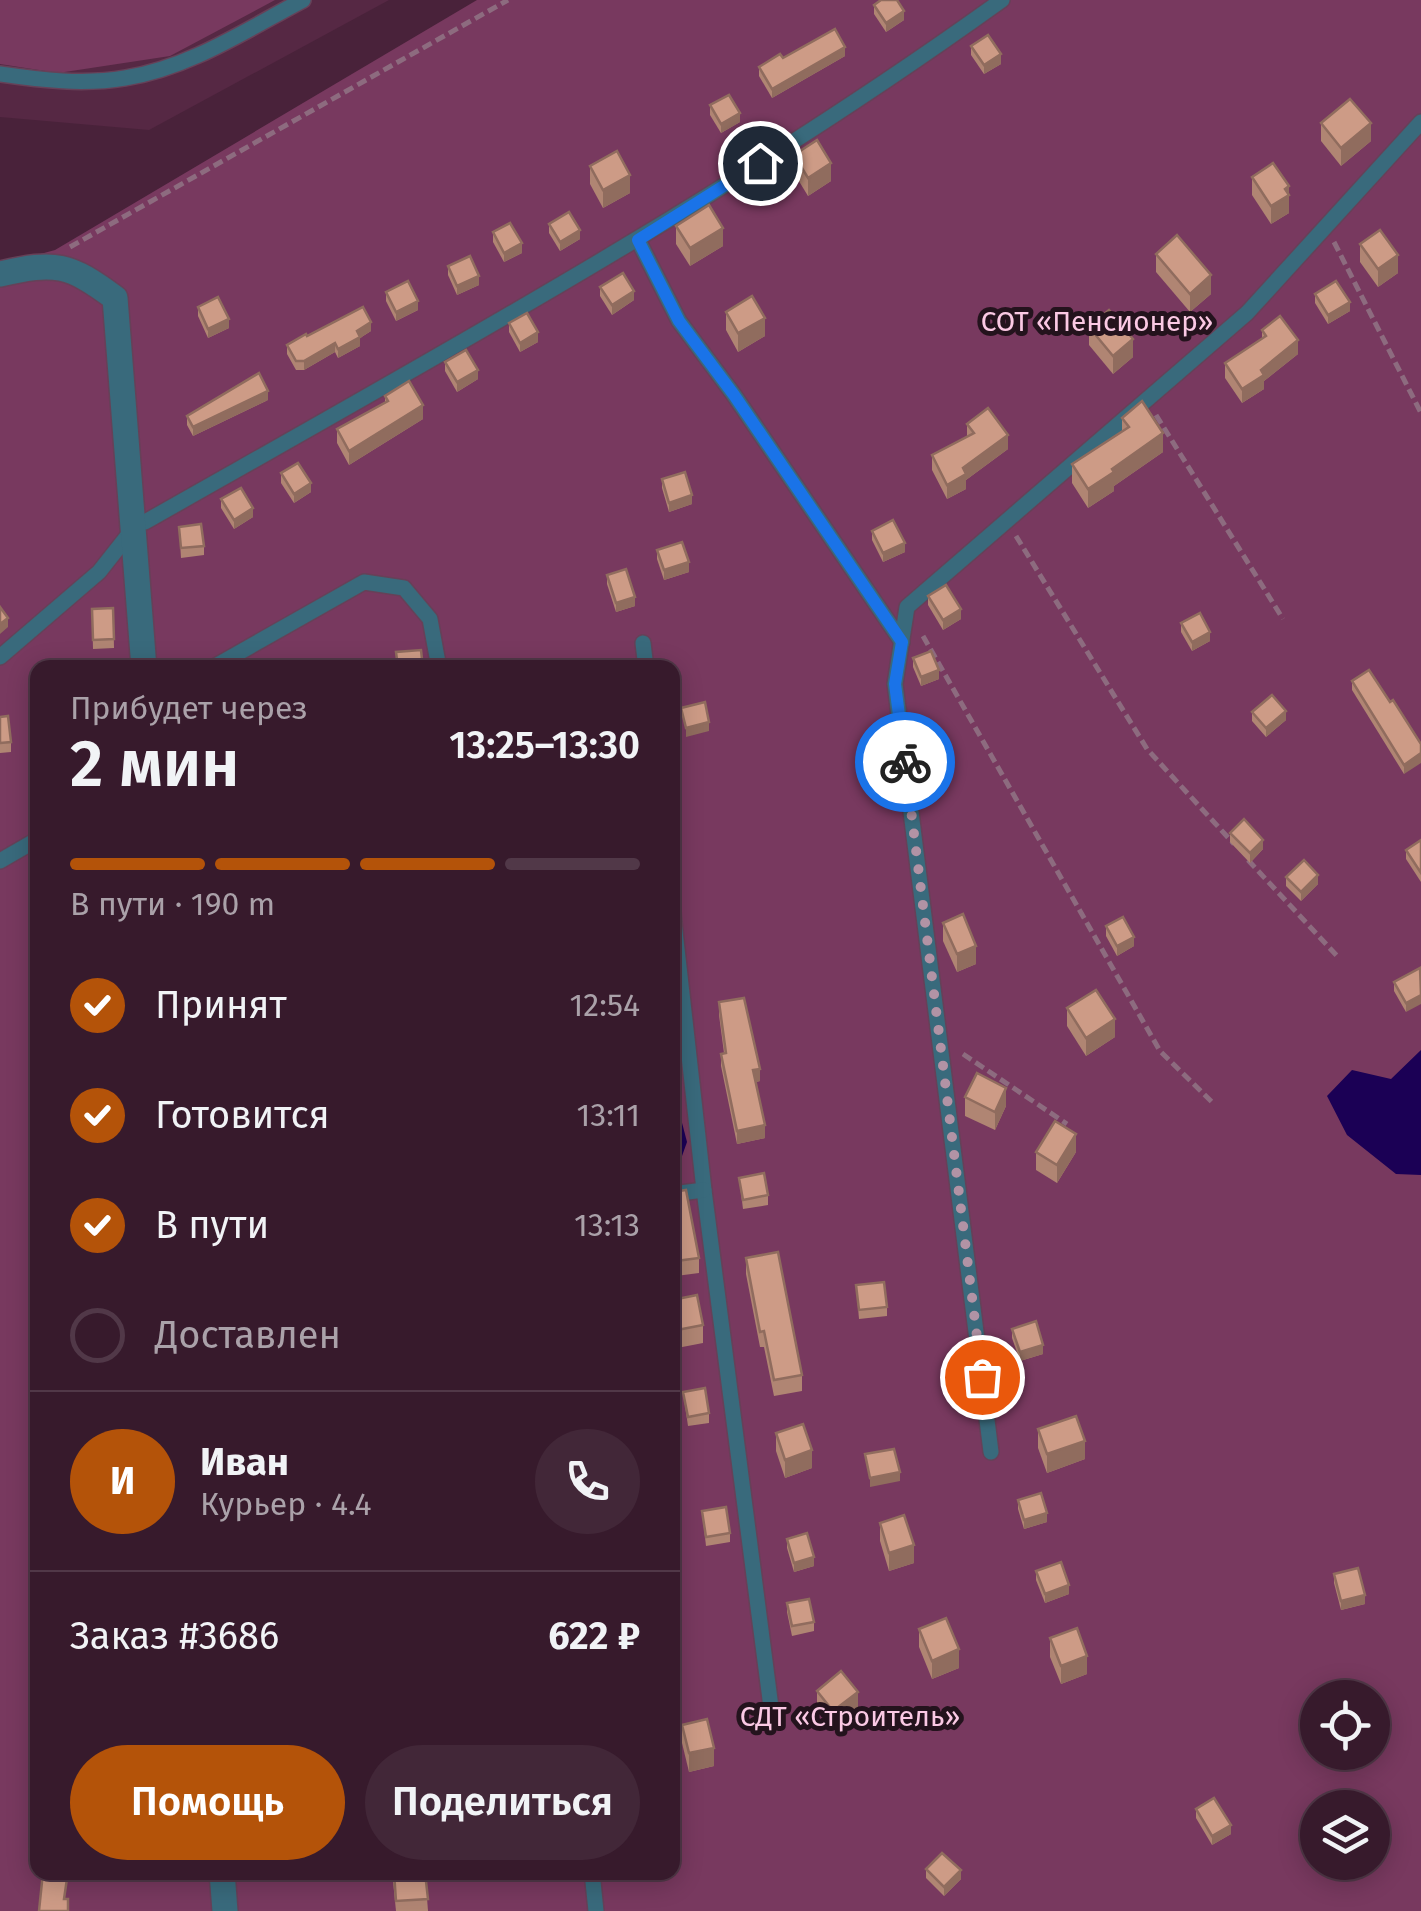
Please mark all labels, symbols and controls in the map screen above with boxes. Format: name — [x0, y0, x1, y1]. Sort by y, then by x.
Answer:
pin — [718, 121, 803, 206]
icon: home — [733, 136, 788, 191]
park label: СОТ «Пенсионер» — [981, 305, 1213, 338]
text: Прибудет через — [70, 689, 308, 727]
courier — [855, 712, 955, 812]
text: 13:25–13:30 — [449, 722, 640, 768]
text: 2 мин — [70, 725, 240, 803]
icon: bike — [878, 735, 933, 790]
text: В пути · 190 m — [70, 885, 275, 923]
icon: check — [70, 978, 125, 1033]
text: Принят — [155, 982, 287, 1028]
text: 12:54 — [569, 986, 640, 1024]
icon: check — [70, 1088, 125, 1143]
text: Готовится — [155, 1092, 330, 1138]
text: 13:11 — [577, 1096, 640, 1134]
icon: check — [70, 1198, 125, 1253]
text: В пути — [155, 1202, 269, 1248]
text: 13:13 — [574, 1206, 640, 1244]
text: Доставлен — [155, 1312, 341, 1358]
pin — [940, 1335, 1025, 1420]
icon: bag — [955, 1350, 1010, 1405]
button: phone — [535, 1429, 640, 1534]
text: Иван — [200, 1439, 289, 1485]
text: И — [110, 1458, 135, 1504]
text: Курьер · 4.4 — [200, 1485, 372, 1523]
text: Заказ #3686 — [70, 1613, 279, 1659]
text: 622 ₽ — [548, 1613, 640, 1659]
map controls — [1300, 1680, 1390, 1880]
button: locate — [1300, 1680, 1390, 1770]
park label: СДТ «Строитель» — [740, 1700, 960, 1733]
button: Помощь — [70, 1745, 345, 1860]
button: Поделиться — [365, 1745, 640, 1860]
button: layers — [1300, 1790, 1390, 1880]

